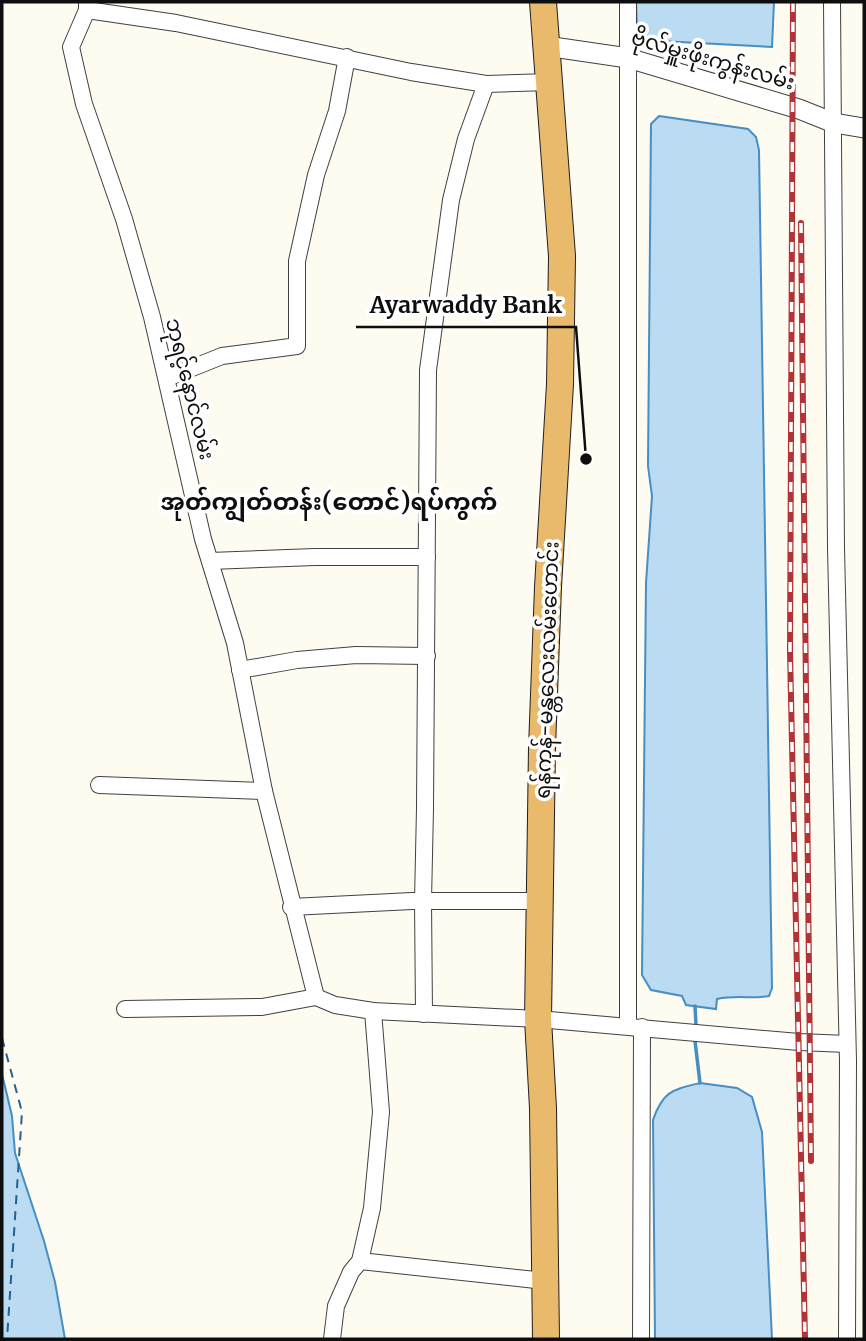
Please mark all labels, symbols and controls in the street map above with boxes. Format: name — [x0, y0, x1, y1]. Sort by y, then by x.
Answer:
street label: ဗိုလ်မှူးဖိုးကွန်းလမ်း — [627, 21, 798, 100]
callout: Ayarwaddy Bank — [356, 283, 576, 327]
text: Ayarwaddy Bank — [369, 290, 562, 319]
street label: ဘုရင့်နောင်လမ်း — [156, 315, 223, 463]
district label: အုတ်ကျွတ်တန်း(တောင်)ရပ်ကွက် — [161, 486, 497, 523]
street label: ရန်ကုန်-မန္တလေးလမ်းဟောင်း — [527, 541, 568, 799]

